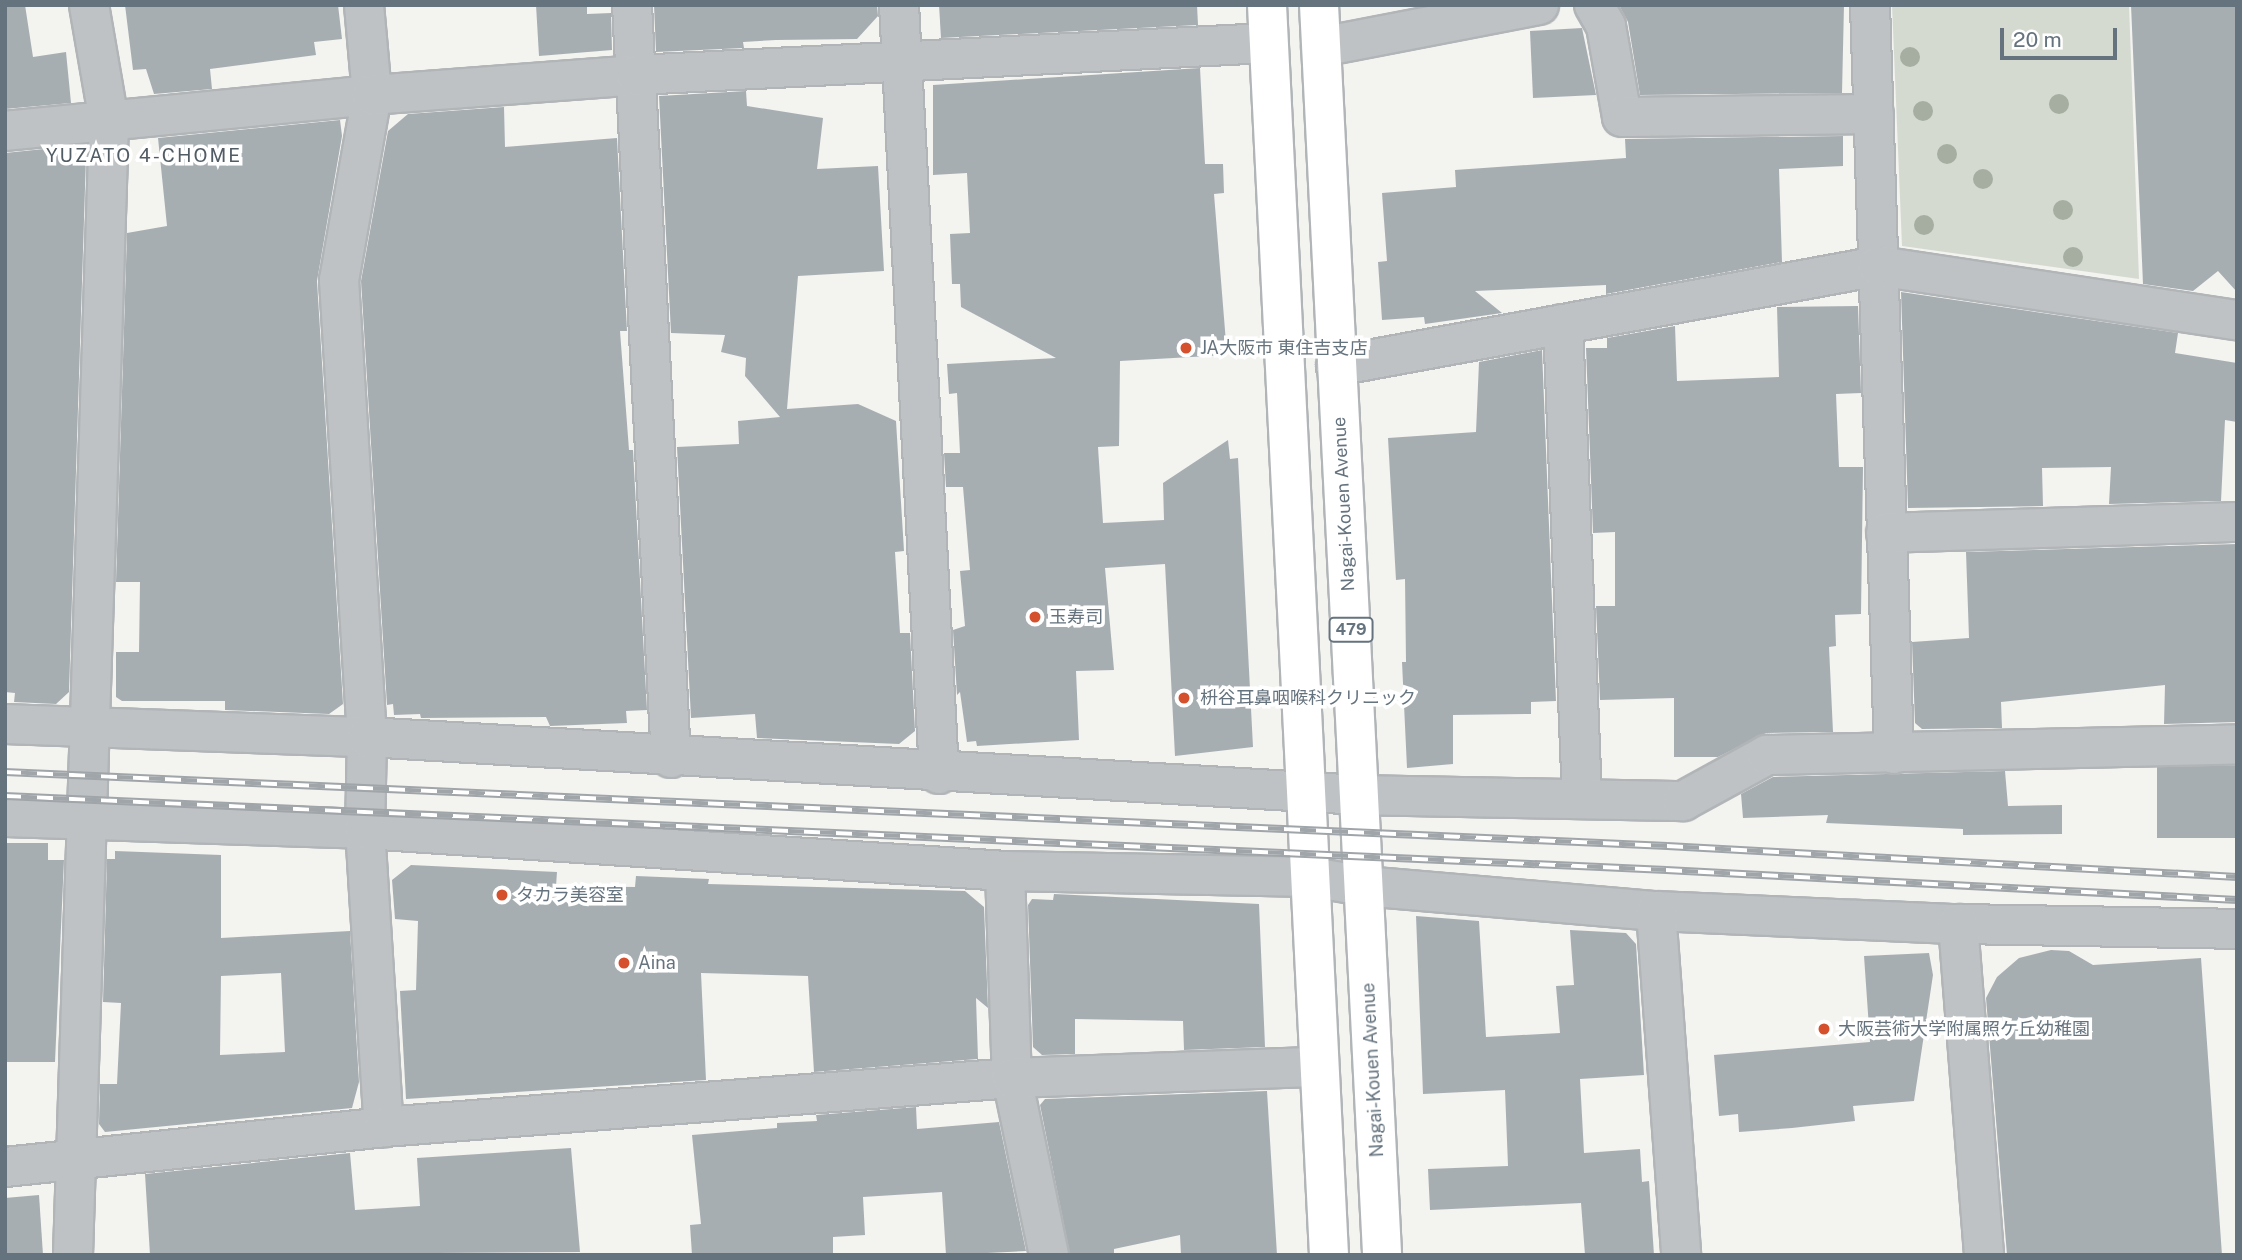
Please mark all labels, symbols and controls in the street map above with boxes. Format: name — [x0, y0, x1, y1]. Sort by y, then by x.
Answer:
scale bar — [2004, 14, 2121, 58]
text: 20 m — [2013, 27, 2062, 52]
district label: YUZATO 4-CHOME — [48, 145, 240, 167]
place label: JA大阪市 東住吉支店 — [1200, 337, 1368, 359]
marker: JA大阪市 東住吉支店 — [1178, 340, 1194, 356]
street label: Nagai-Kouen Avenue — [1329, 416, 1359, 592]
place label: 玉寿司 — [1049, 606, 1103, 628]
marker: 玉寿司 — [1027, 609, 1043, 625]
road number: 479 — [1328, 618, 1374, 642]
place label: 枡谷耳鼻咽喉科クリニック — [1200, 687, 1416, 709]
marker: 枡谷耳鼻咽喉科クリニック — [1174, 688, 1194, 708]
place label: タカラ美容室 — [516, 884, 624, 906]
marker: タカラ美容室 — [494, 887, 510, 903]
place label: Aina — [638, 952, 676, 974]
marker: Aina — [616, 955, 632, 971]
street label: Nagai-Kouen Avenue — [1358, 982, 1388, 1158]
place label: 大阪芸術大学附属照ケ丘幼稚園 — [1838, 1018, 2090, 1040]
marker: 大阪芸術大学附属照ケ丘幼稚園 — [1816, 1021, 1832, 1037]

